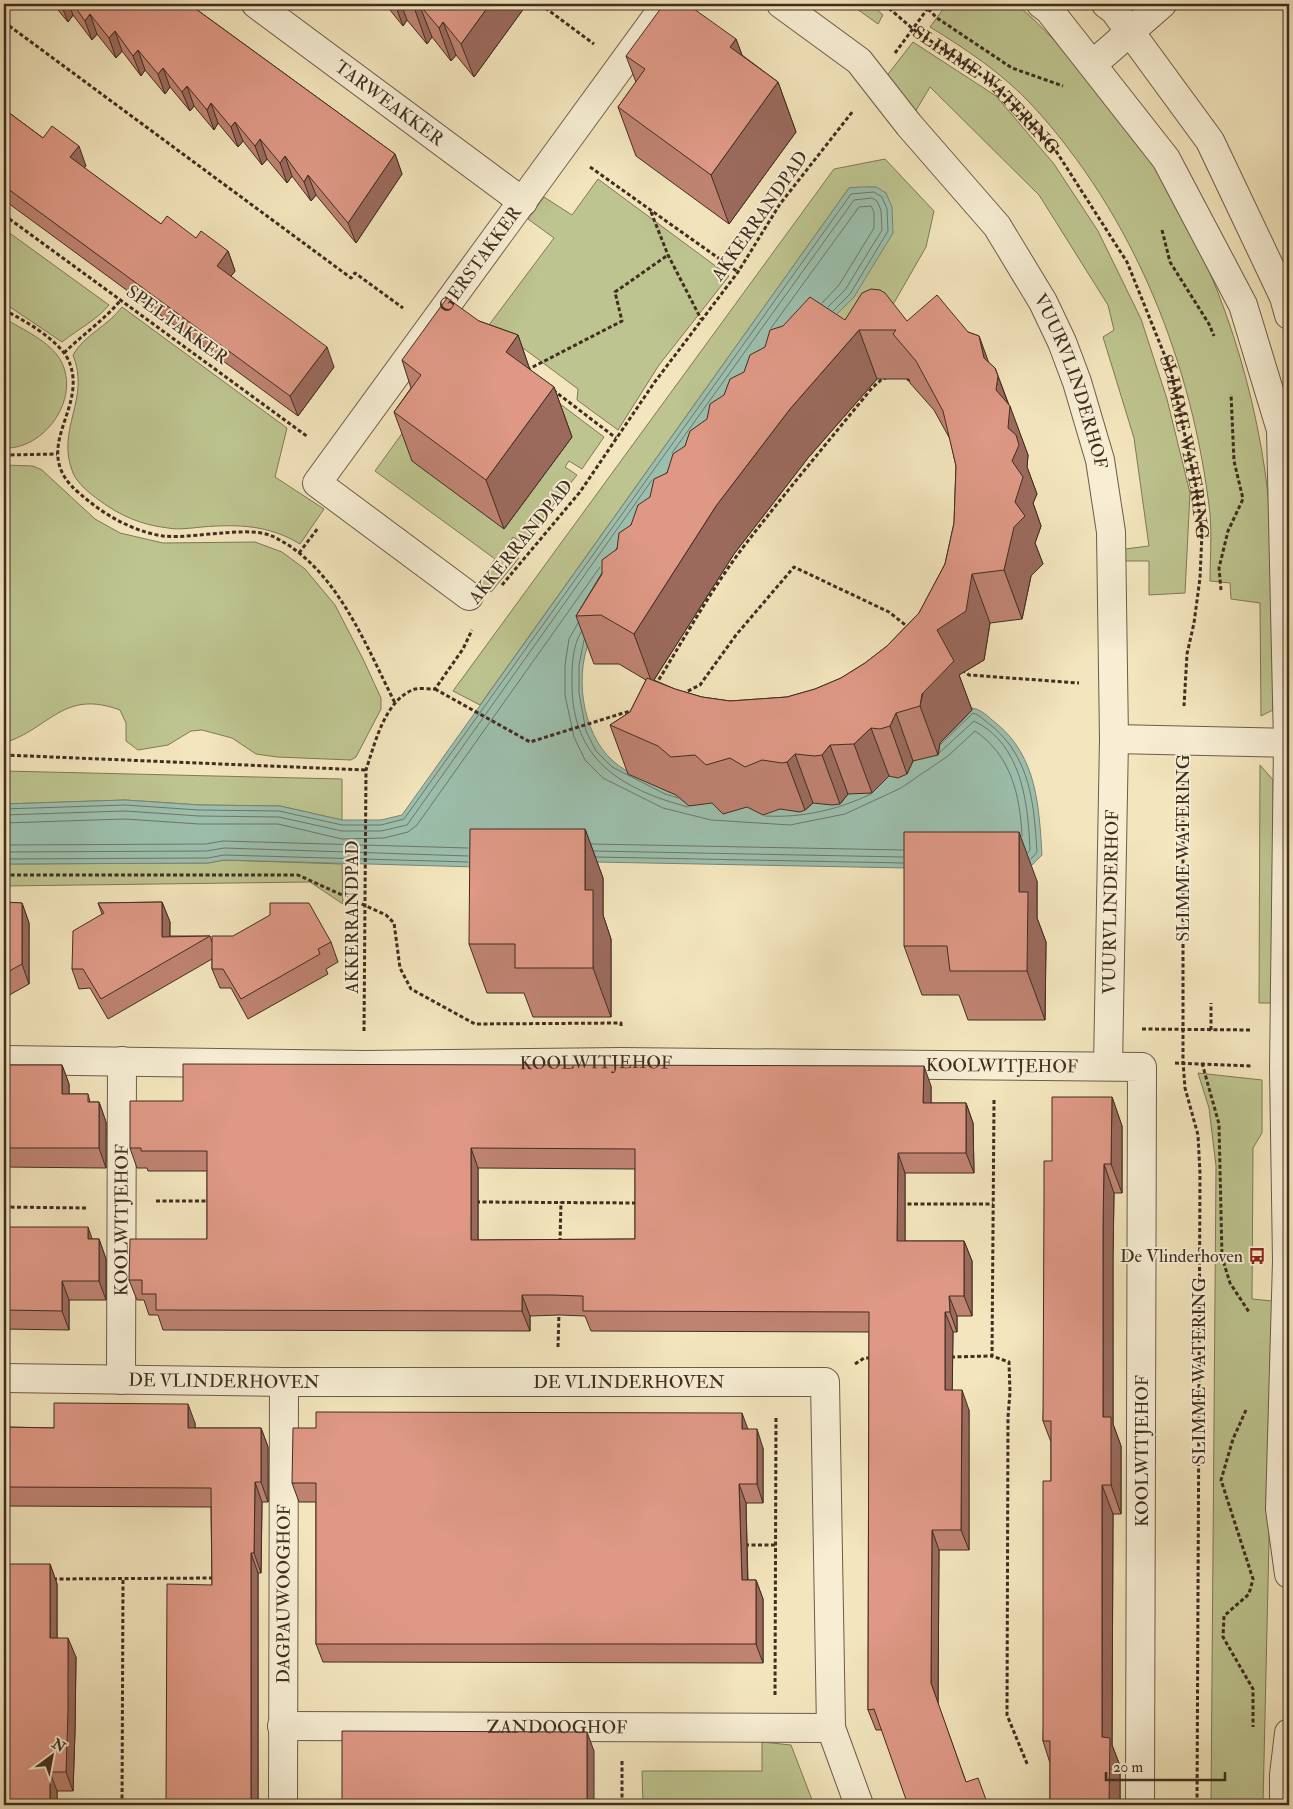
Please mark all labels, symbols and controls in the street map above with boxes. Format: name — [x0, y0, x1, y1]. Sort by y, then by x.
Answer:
street label: SLIMME WATERING — [908, 21, 1065, 159]
street label: TARWEAKKER — [330, 55, 449, 152]
street label: AKKERRANDPAD — [706, 147, 813, 286]
street label: GERSTAKKER — [433, 201, 527, 317]
street label: SPELTAKKER — [121, 280, 233, 370]
street label: VUURVLINDERHOF — [1029, 289, 1113, 470]
street label: SLIMME WATERING — [1154, 351, 1214, 540]
street label: AKKERRANDPAD — [463, 475, 578, 610]
street label: SLIMME WATERING — [1172, 754, 1195, 942]
street label: VUURVLINDERHOF — [1098, 809, 1124, 995]
street label: AKKERRANDPAD — [341, 840, 364, 995]
street label: KOOLWITJEHOF — [520, 1050, 672, 1075]
street label: KOOLWITJEHOF — [926, 1053, 1078, 1078]
street label: KOOLWITJEHOF — [110, 1144, 133, 1296]
place label: De Vlinderhoven — [1120, 1245, 1243, 1268]
bus stop icon: De Vlinderhoven — [1247, 1246, 1267, 1266]
street label: SLIMME WATERING — [1188, 1277, 1211, 1465]
street label: DE VLINDERHOVEN — [128, 1368, 320, 1394]
street label: DE VLINDERHOVEN — [533, 1371, 725, 1394]
street label: KOOLWITJEHOF — [1131, 1375, 1154, 1527]
street label: DAGPAUWOOGHOF — [272, 1504, 295, 1684]
street label: ZANDOOGHOF — [487, 1715, 627, 1739]
north arrow — [28, 1732, 78, 1782]
text: N — [48, 1734, 69, 1756]
scale bar — [1106, 1749, 1224, 1781]
text: 20 m — [1113, 1758, 1143, 1777]

